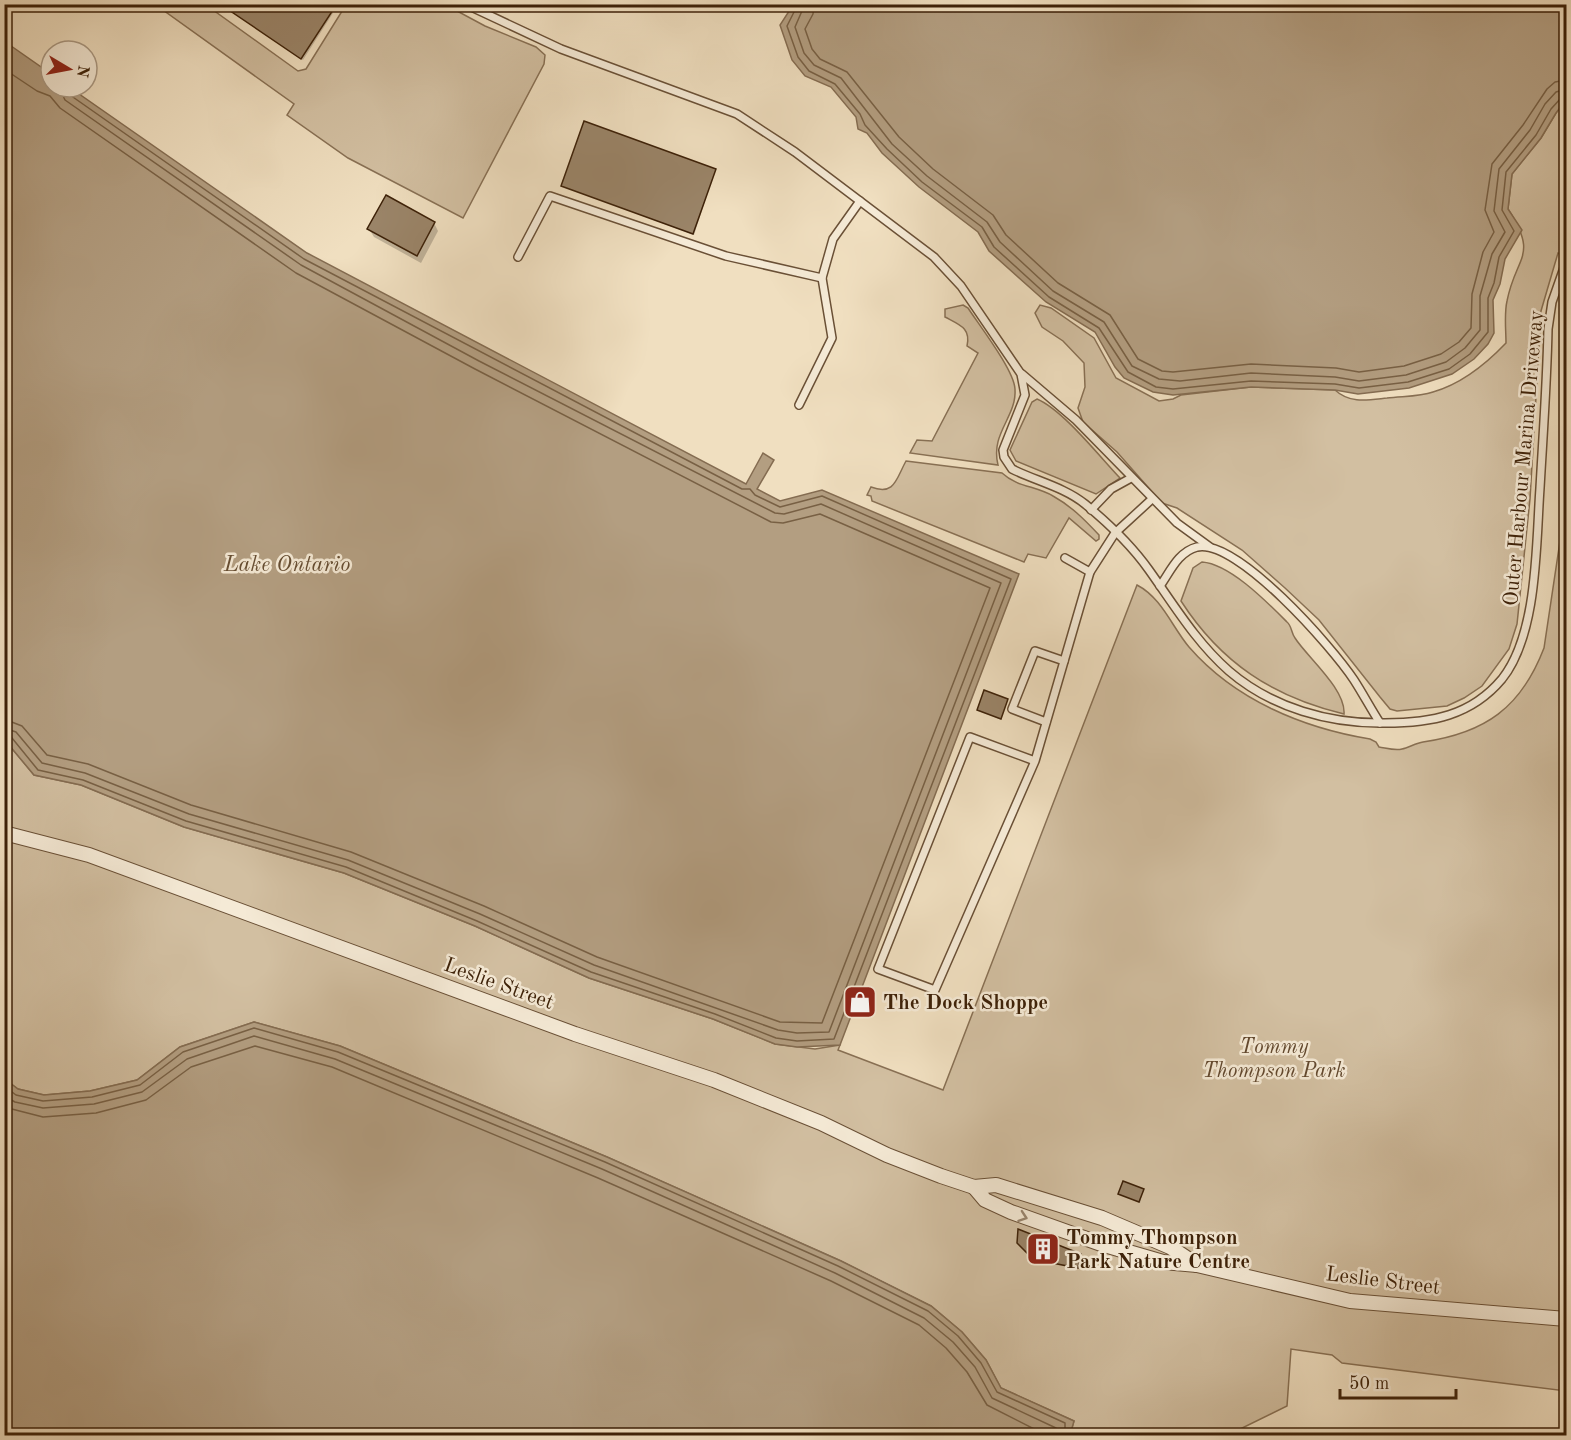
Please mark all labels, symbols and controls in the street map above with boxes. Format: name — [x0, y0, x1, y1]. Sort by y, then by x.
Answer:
north arrow — [39, 39, 99, 99]
text: N — [73, 64, 91, 79]
street label: Outer Harbour Marina Driveway — [1501, 309, 1548, 607]
water label: Lake Ontario — [223, 554, 350, 576]
street label: Leslie Street — [441, 955, 556, 1014]
shop icon: The Dock Shoppe — [842, 984, 878, 1020]
place label: The Dock Shoppe — [883, 993, 1048, 1014]
park label: Tommy Thompson Park — [1202, 1037, 1346, 1082]
one-way arrow — [1017, 1209, 1028, 1222]
place label: Tommy Thompson Park Nature Centre — [1066, 1228, 1250, 1273]
building icon: Tommy Thompson Park Nature Centre — [1025, 1231, 1061, 1267]
street label: Leslie Street — [1324, 1264, 1441, 1299]
scale bar — [1340, 1362, 1456, 1400]
text: 50 m — [1349, 1375, 1389, 1393]

